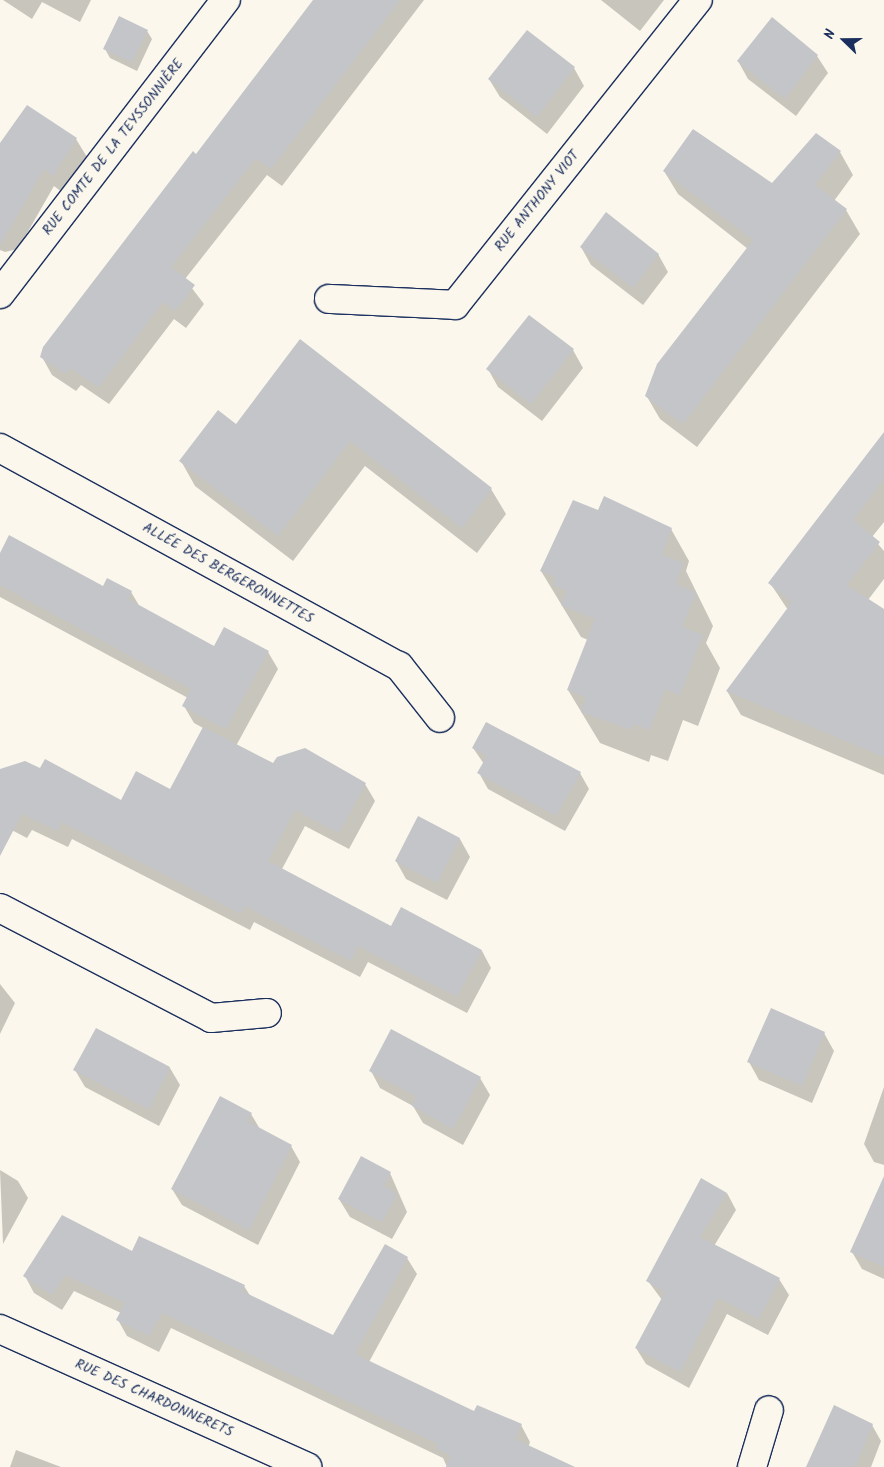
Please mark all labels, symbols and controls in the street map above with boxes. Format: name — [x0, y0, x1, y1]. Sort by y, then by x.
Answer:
north arrow — [819, 15, 869, 65]
text: N — [818, 26, 842, 43]
street label: RUE COMTE DE LA TEYSSONNIÈRE — [39, 55, 187, 239]
street label: RUE ANTHONY VIOT — [491, 147, 583, 255]
street label: ALLÉE DES BERGERONNETTES — [140, 519, 316, 627]
street label: RUE DES CHARDONNERETS — [72, 1356, 236, 1440]

